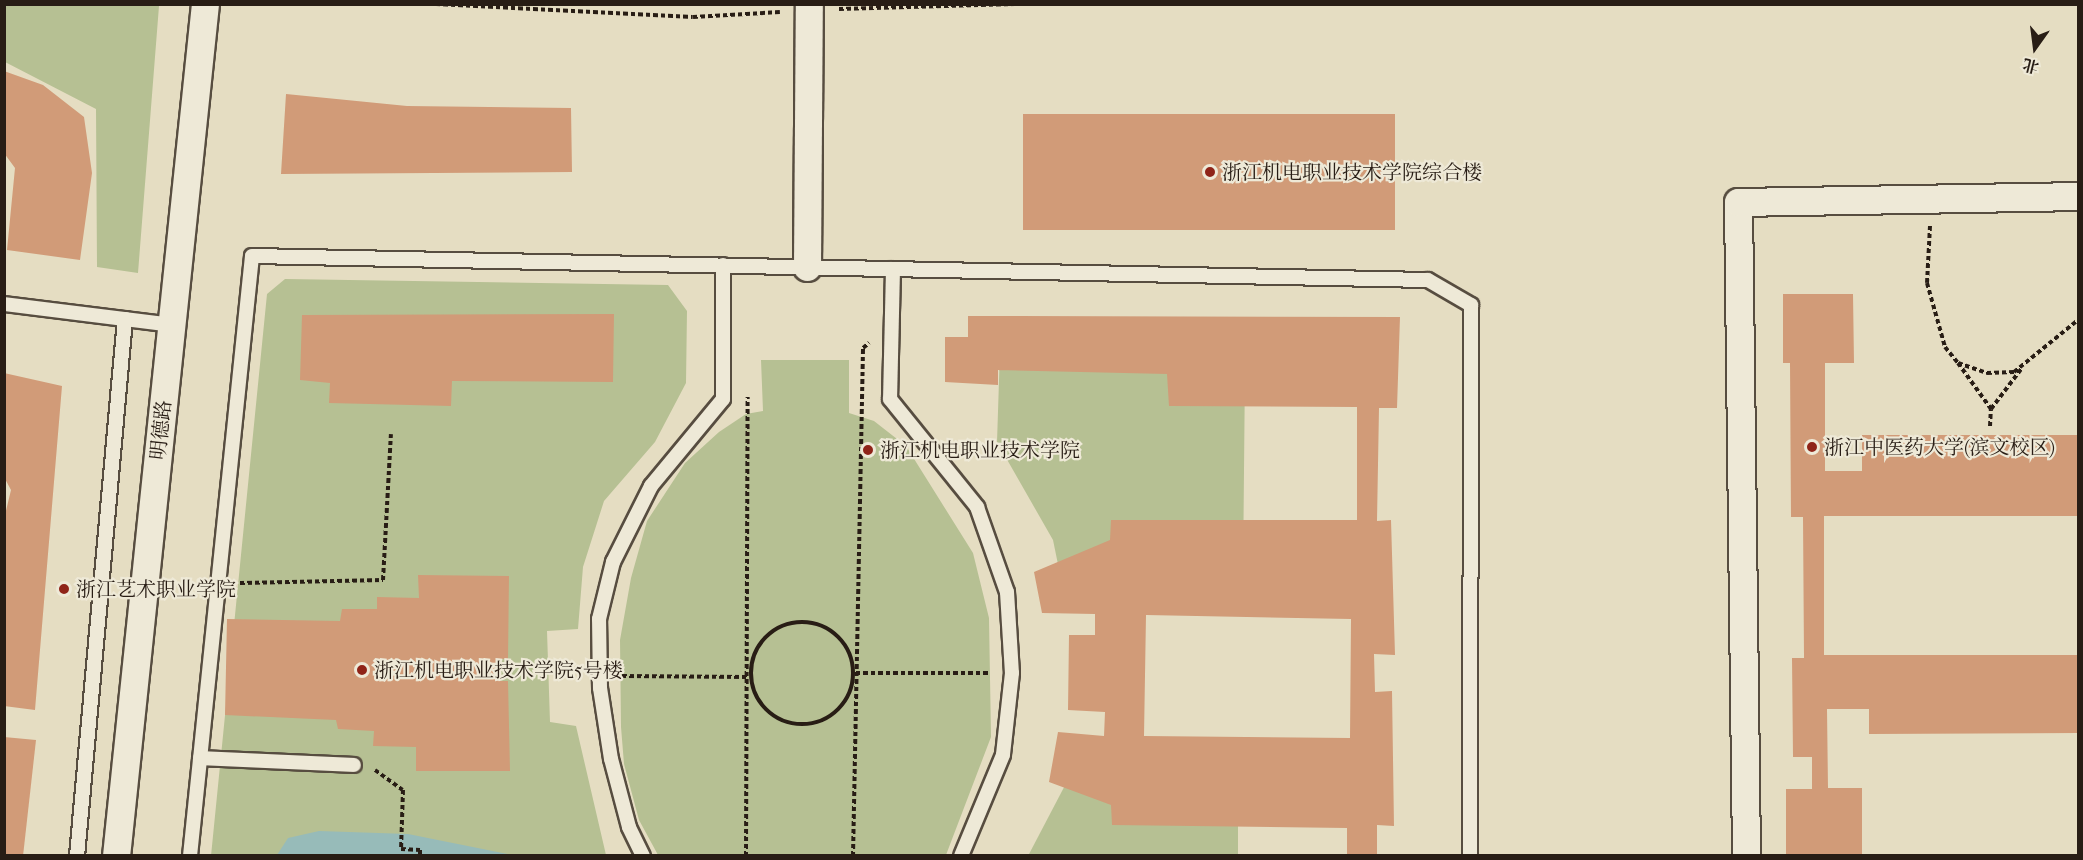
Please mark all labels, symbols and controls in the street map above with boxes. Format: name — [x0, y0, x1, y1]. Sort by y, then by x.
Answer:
north arrow — [2005, 18, 2065, 78]
text: 北 — [2020, 55, 2041, 77]
place label: 浙江机电职业技术学院综合楼 — [1222, 160, 1482, 184]
marker: 浙江机电职业技术学院综合楼 — [1203, 165, 1217, 179]
street label: 明德路 — [146, 399, 176, 461]
place label: 浙江中医药大学(滨文校区) — [1824, 435, 2055, 459]
place label: 浙江机电职业技术学院 — [880, 438, 1080, 462]
marker: 浙江中医药大学(滨文校区) — [1805, 440, 1819, 454]
marker: 浙江机电职业技术学院 — [861, 443, 875, 457]
place label: 浙江艺术职业学院 — [76, 577, 236, 601]
marker: 浙江艺术职业学院 — [57, 582, 71, 596]
place label: 浙江机电职业技术学院5号楼 — [374, 658, 623, 682]
marker: 浙江机电职业技术学院5号楼 — [355, 663, 369, 677]

